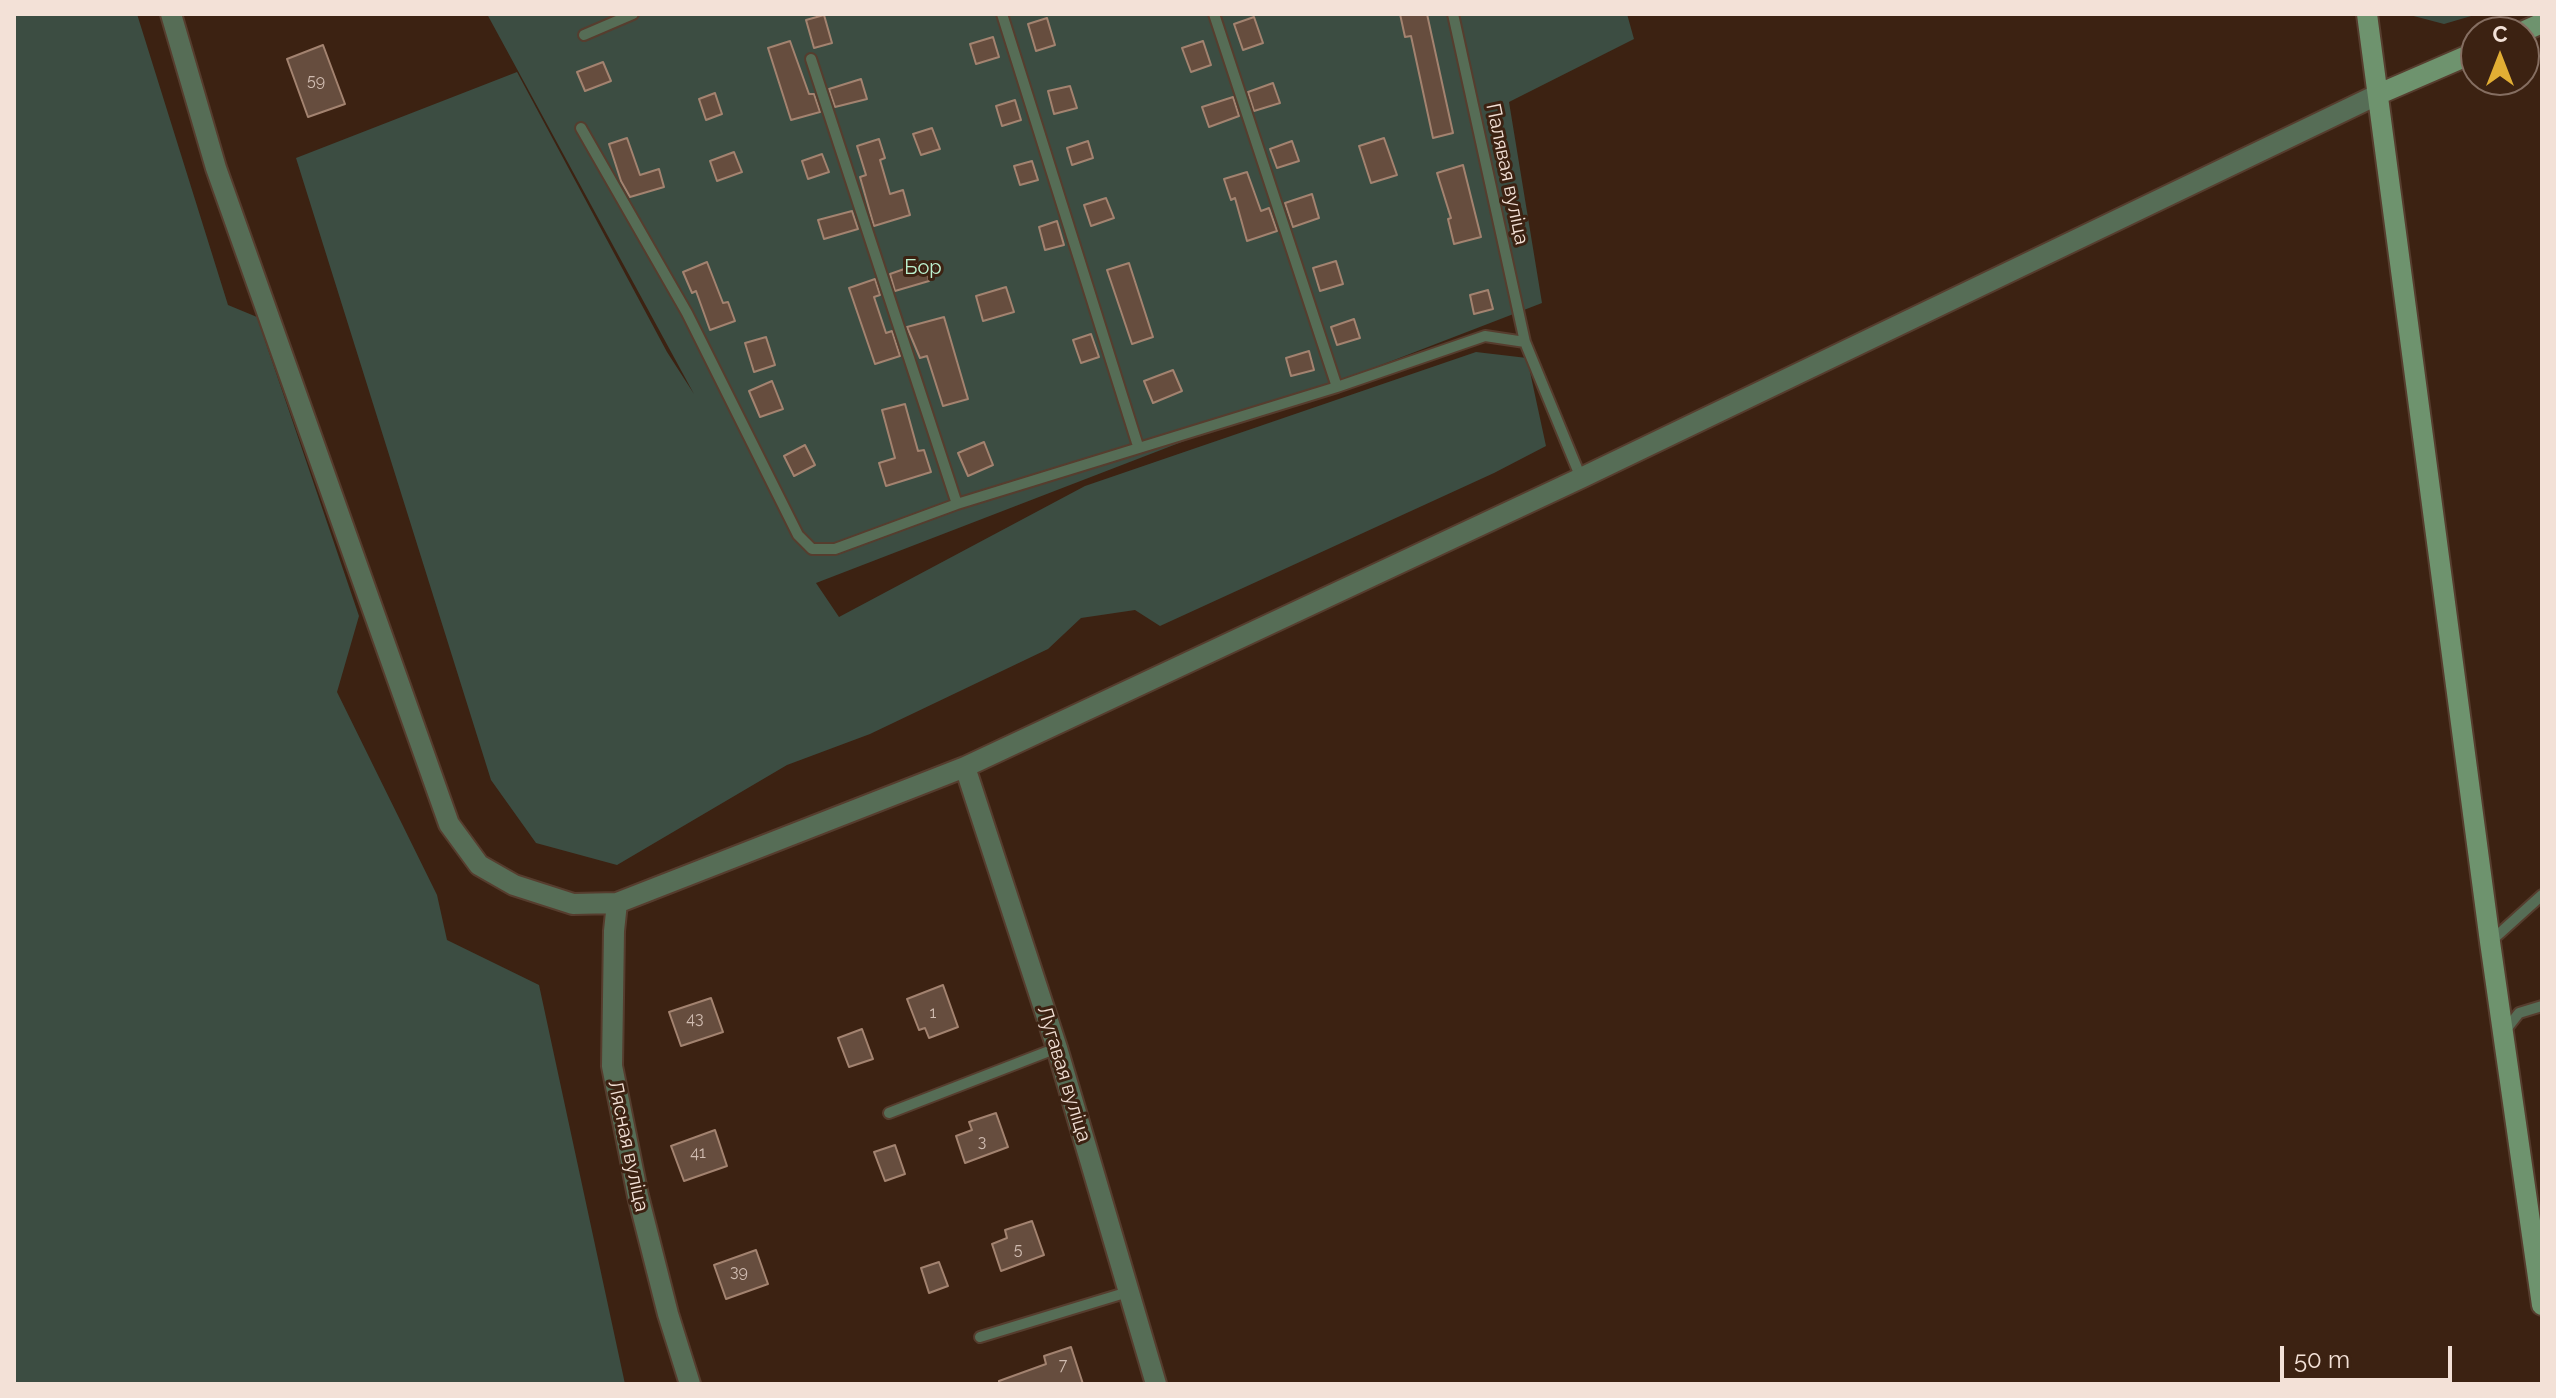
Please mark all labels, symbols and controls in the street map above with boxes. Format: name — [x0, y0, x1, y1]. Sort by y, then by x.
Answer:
north arrow — [2460, 16, 2540, 96]
text: С — [2492, 21, 2508, 47]
house number: 59 — [307, 71, 325, 91]
street label: Палявая вуліца — [1480, 101, 1534, 247]
park label: Бор — [904, 256, 942, 280]
house number: 1 — [930, 1003, 936, 1023]
street label: Лугавая вуліца — [1032, 1003, 1096, 1145]
house number: 43 — [686, 1009, 704, 1029]
street label: Лясная вуліца — [602, 1078, 654, 1214]
house number: 3 — [978, 1132, 986, 1152]
house number: 41 — [690, 1143, 706, 1163]
house number: 5 — [1014, 1240, 1022, 1260]
house number: 39 — [730, 1262, 748, 1282]
scale bar — [2284, 1330, 2456, 1380]
text: 50 m — [2294, 1345, 2350, 1374]
house number: 7 — [1059, 1355, 1067, 1375]

